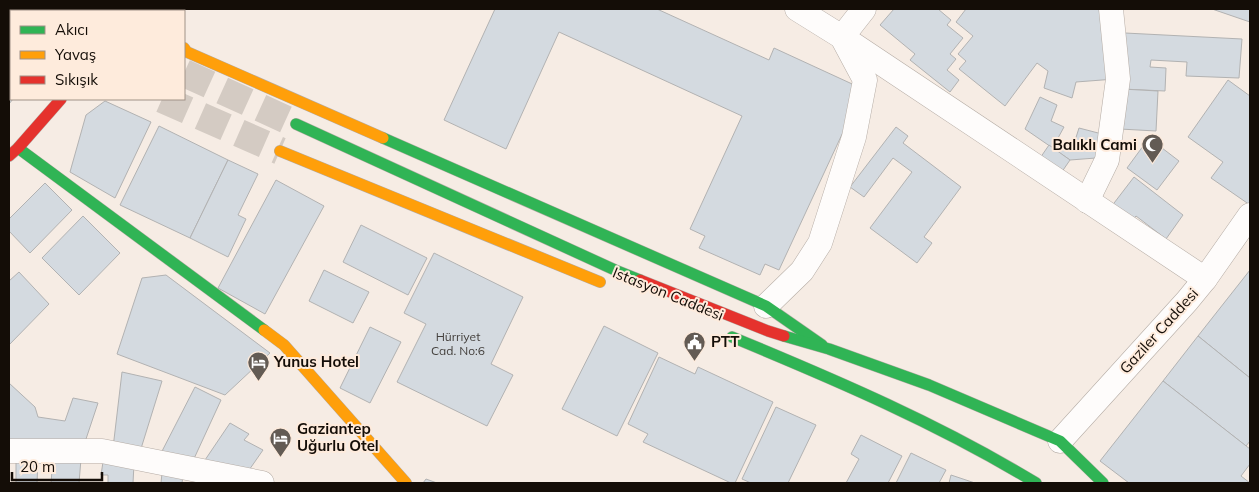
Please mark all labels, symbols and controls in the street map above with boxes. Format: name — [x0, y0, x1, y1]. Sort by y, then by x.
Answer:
legend — [10, 10, 185, 100]
text: Akıcı — [55, 20, 88, 39]
text: Yavaş — [54, 45, 96, 64]
text: Sıkışık — [55, 70, 98, 89]
mosque icon: Balıklı Cami — [1141, 133, 1165, 164]
place label: Balıklı Cami — [1053, 135, 1137, 154]
street label: Istasyon Caddesi — [610, 263, 727, 324]
street label: Gaziler Caddesi — [1115, 284, 1202, 377]
house number: Hürriyet Cad. No:6 — [431, 329, 485, 358]
public building icon: PTT — [683, 330, 707, 361]
place label: PTT — [711, 332, 740, 351]
hotel icon: Yunus Hotel — [246, 350, 270, 381]
place label: Yunus Hotel — [273, 352, 359, 371]
place label: Gaziantep Uğurlu Otel — [297, 419, 379, 455]
hotel icon: Gaziantep Uğurlu Otel — [269, 426, 293, 457]
scale bar — [12, 450, 102, 482]
text: 20 m — [20, 457, 55, 476]

